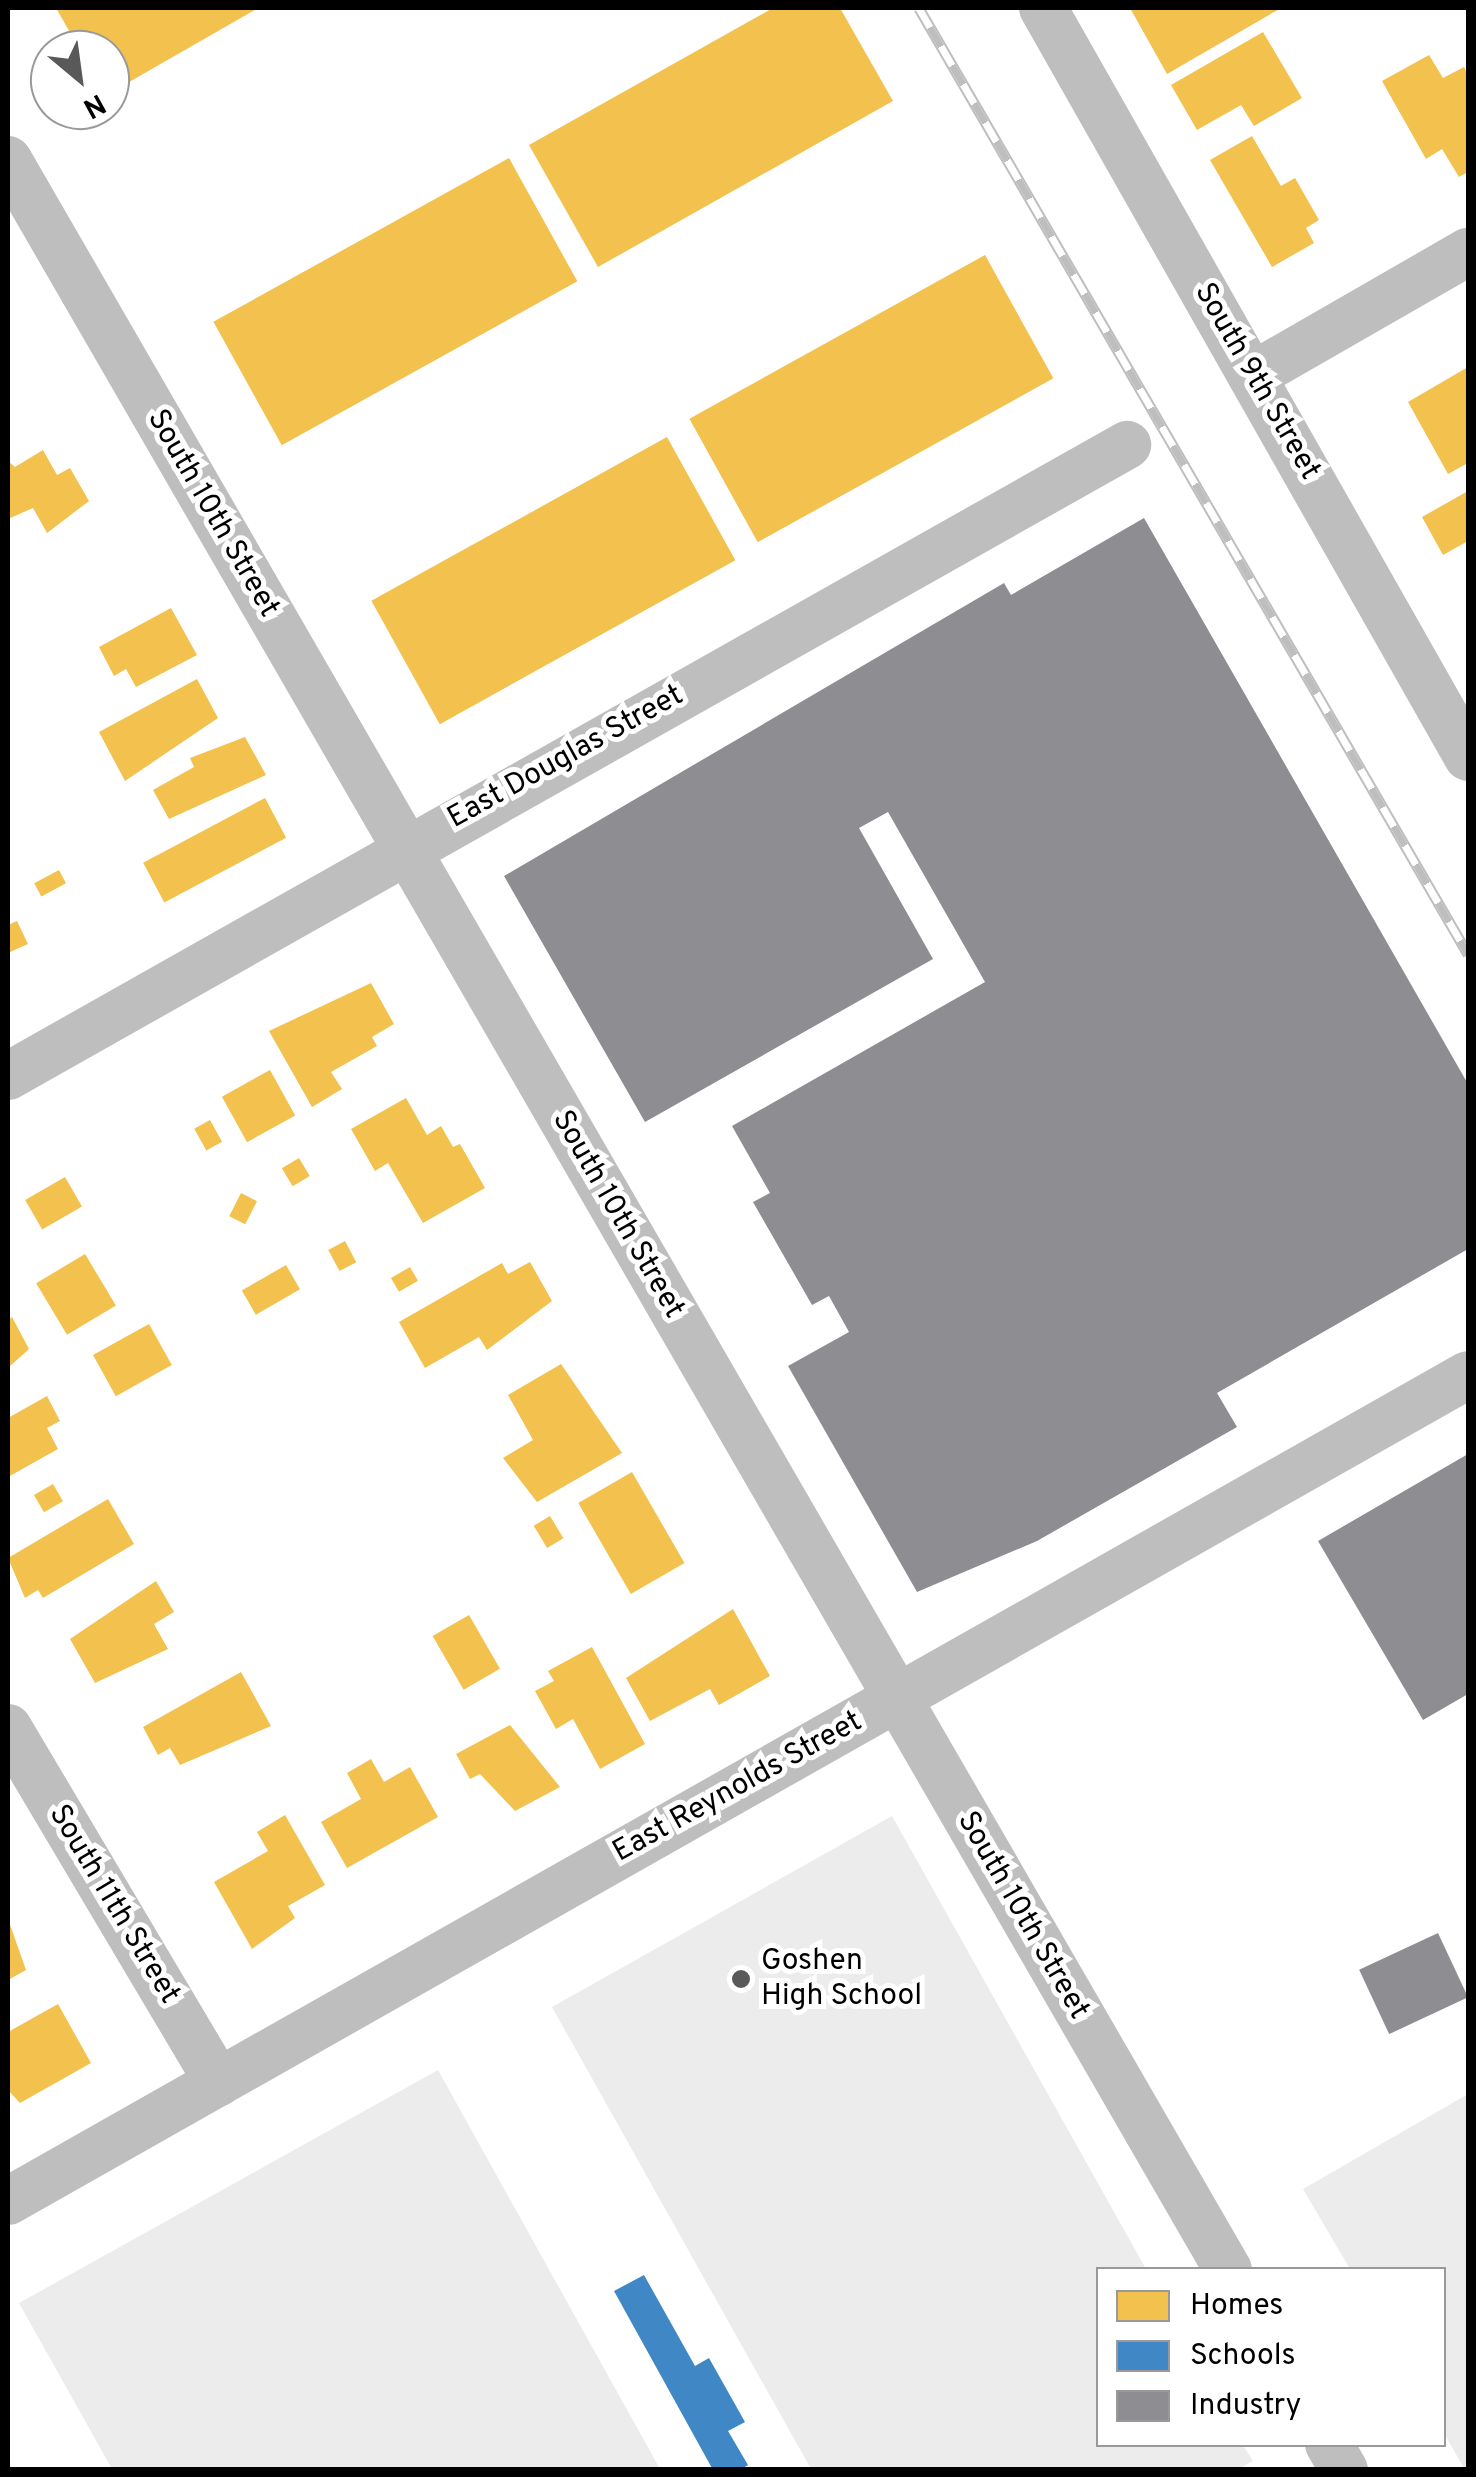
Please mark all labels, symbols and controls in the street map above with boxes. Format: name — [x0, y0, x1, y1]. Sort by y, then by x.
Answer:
north arrow — [30, 30, 130, 130]
text: N — [76, 84, 111, 125]
street label: South 9th Street — [1185, 277, 1327, 487]
street label: South 10th Street — [138, 404, 286, 624]
street label: East Douglas Street — [442, 678, 690, 838]
street label: South 10th Street — [543, 1105, 691, 1325]
street label: East Reynolds Street — [607, 1705, 869, 1871]
street label: South 11th Street — [40, 1799, 186, 2011]
street label: South 10th Street — [948, 1806, 1096, 2026]
place label: Goshen High School — [761, 1944, 922, 2014]
marker: Goshen High School — [730, 1968, 752, 1990]
legend — [1096, 2267, 1446, 2447]
text: Homes — [1190, 2288, 1283, 2325]
text: Schools — [1190, 2338, 1296, 2375]
text: Industry — [1190, 2388, 1301, 2425]

